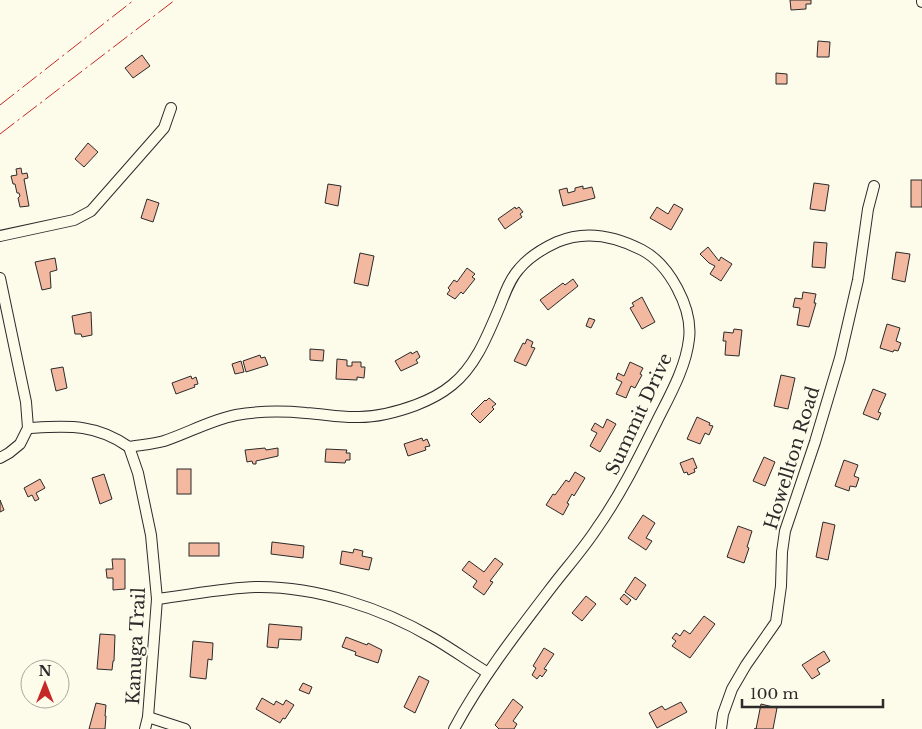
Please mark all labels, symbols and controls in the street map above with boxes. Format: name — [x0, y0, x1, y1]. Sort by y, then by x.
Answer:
street label: Summit Drive — [601, 350, 677, 478]
street label: Howellton Road — [760, 384, 824, 532]
street label: Kanuga Trail — [122, 587, 150, 705]
north arrow — [20, 659, 70, 709]
text: N — [38, 662, 52, 680]
scale bar — [742, 676, 883, 708]
text: 100 m — [750, 684, 799, 703]

